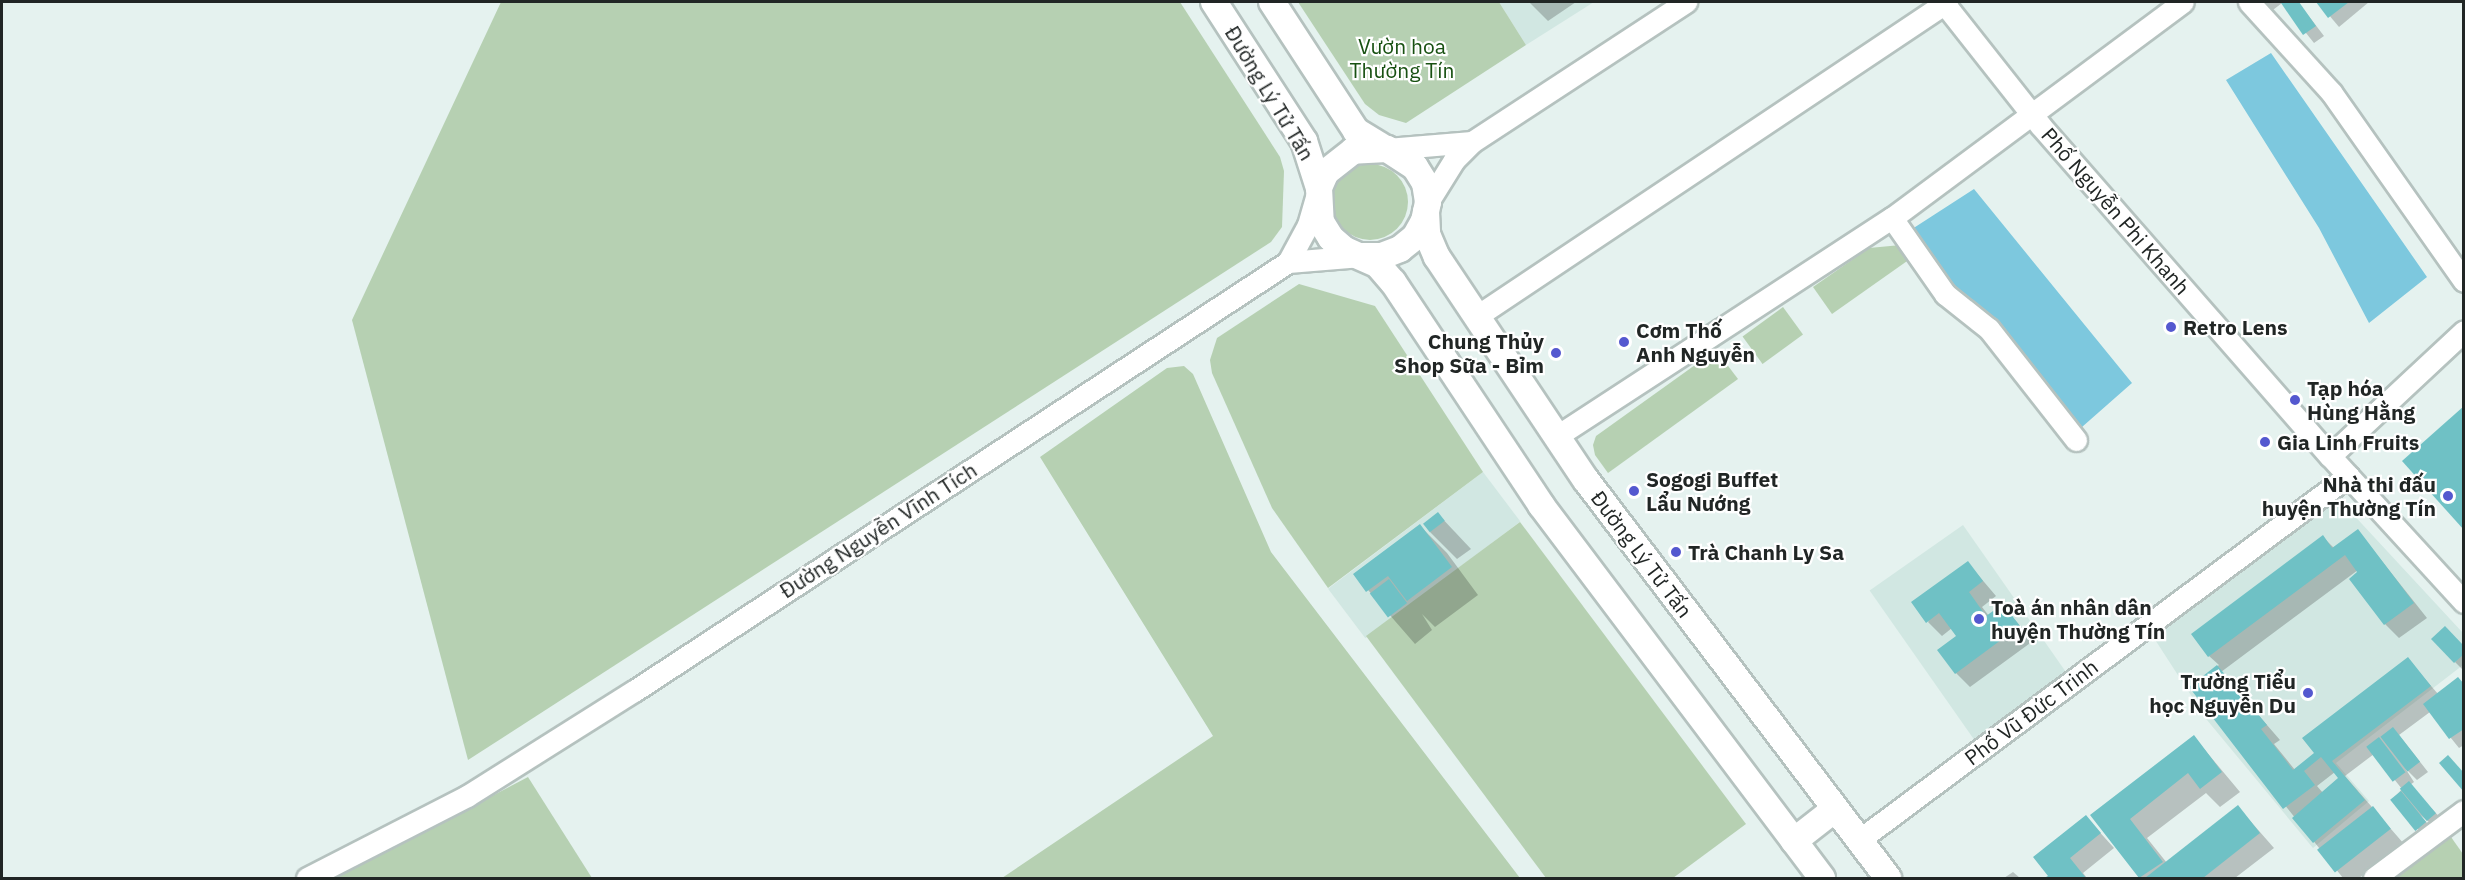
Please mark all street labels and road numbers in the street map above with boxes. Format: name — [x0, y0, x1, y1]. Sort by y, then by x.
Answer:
street label: Đường Lý Tử Tấn — [1220, 21, 1320, 165]
street label: Phố Nguyễn Phi Khanh — [2037, 122, 2195, 300]
street label: Đường Nguyễn Vĩnh Tích — [775, 457, 981, 603]
street label: Đường Lý Tử Tấn — [1586, 486, 1698, 622]
street label: Phố Vũ Đức Trinh — [1959, 654, 2103, 770]

